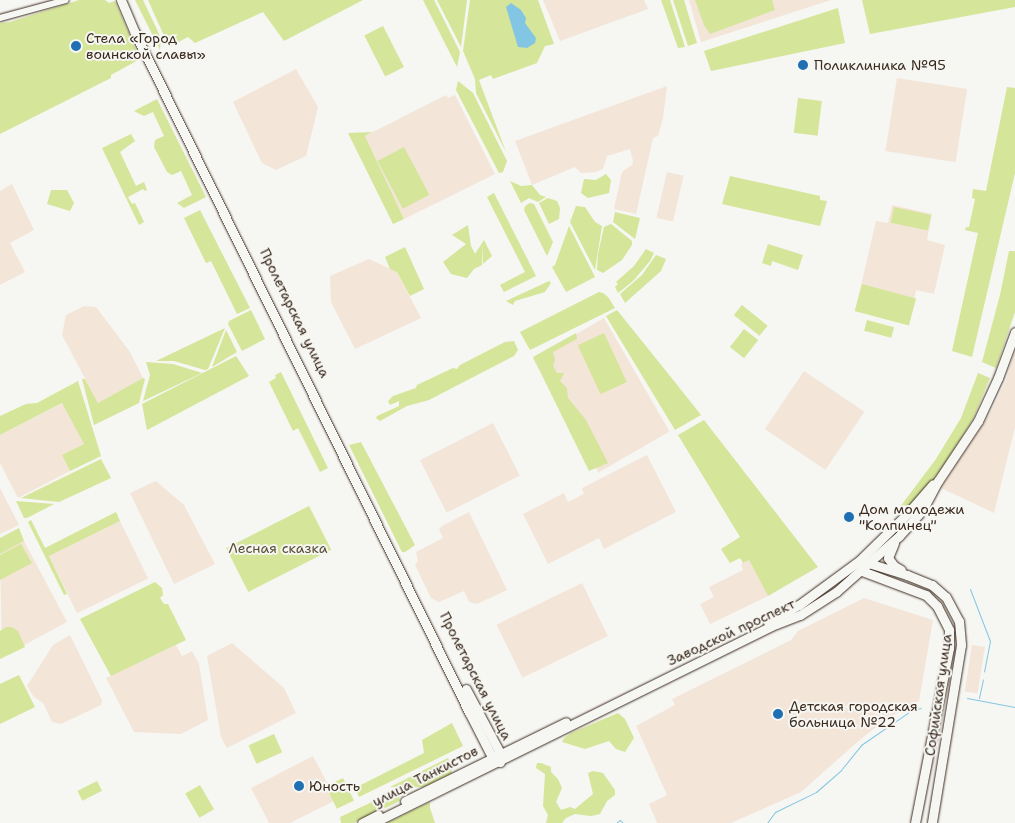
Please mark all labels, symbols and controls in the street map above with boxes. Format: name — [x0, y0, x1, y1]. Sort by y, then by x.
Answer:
place label: Стела «Город воинской славы» — [86, 30, 206, 62]
marker: Стела «Город воинской славы» — [70, 40, 82, 52]
place label: Поликлиника №95 — [814, 57, 946, 73]
marker: Поликлиника №95 — [796, 58, 810, 72]
street label: Пролетарская улица — [256, 246, 334, 380]
place label: Дом молодежи "Колпинец" — [859, 501, 964, 534]
marker: Дом молодежи "Колпинец" — [843, 511, 855, 523]
park label: Лесная сказка — [229, 540, 327, 556]
street label: Заводской проспект — [664, 595, 798, 669]
street label: Пролетарская улица — [436, 609, 516, 743]
street label: Софийская улица — [921, 633, 955, 757]
place label: Детская городская больница №22 — [789, 698, 918, 730]
marker: Детская городская больница №22 — [771, 707, 785, 721]
street label: улица Танкистов — [369, 742, 481, 810]
place label: Юность — [309, 778, 360, 794]
marker: Юность — [293, 780, 305, 792]

